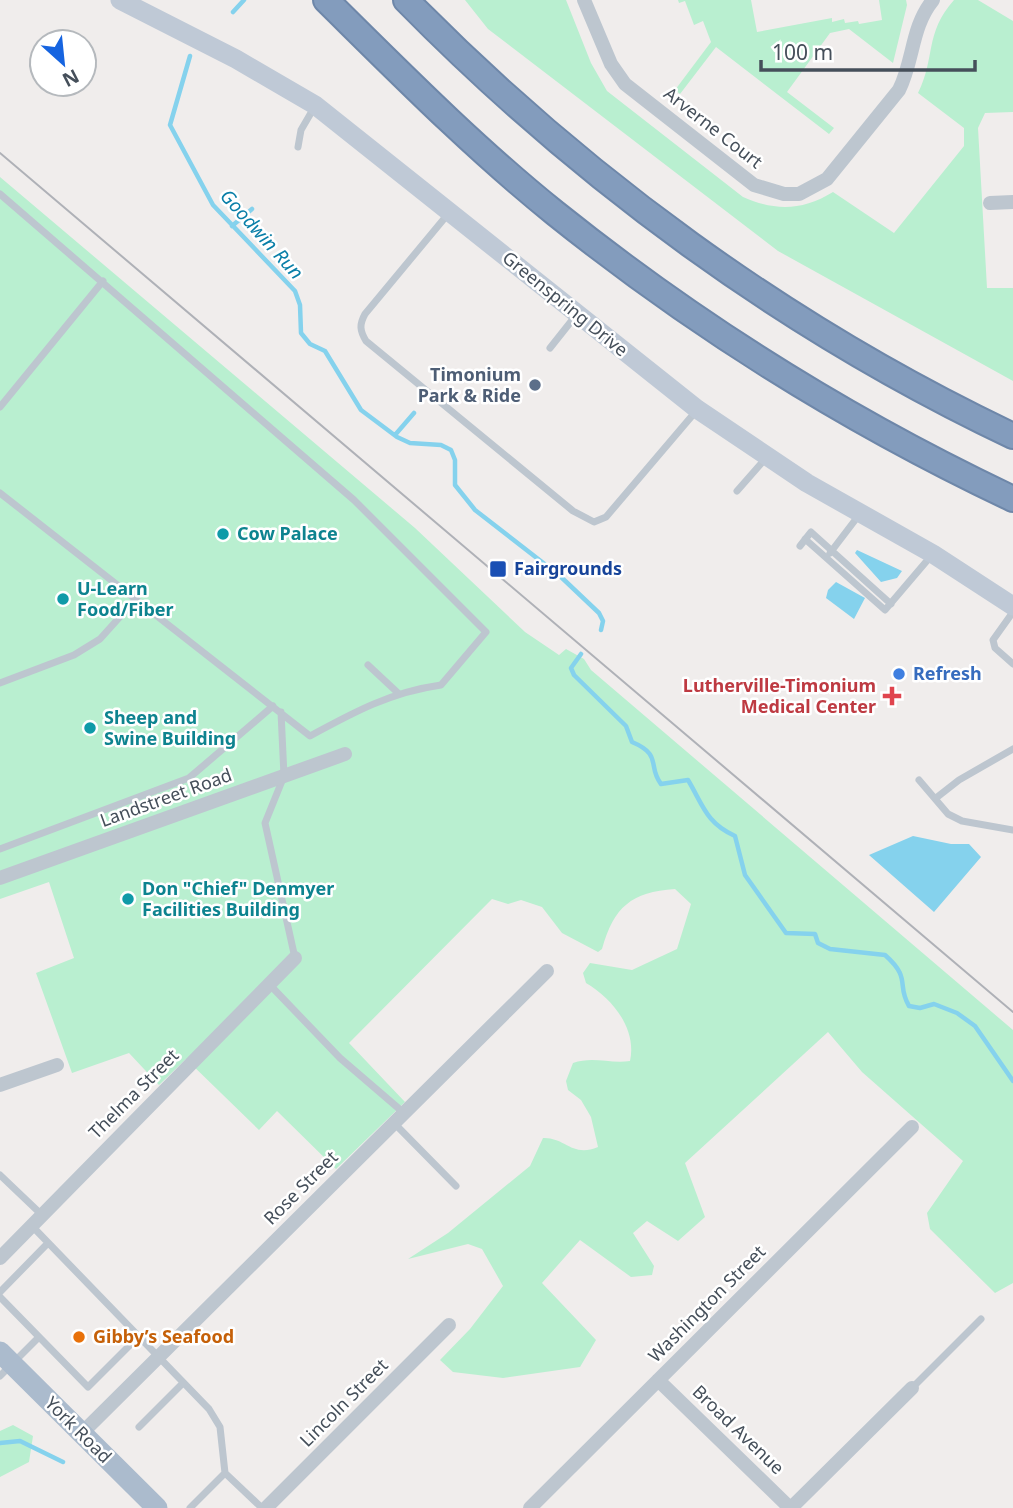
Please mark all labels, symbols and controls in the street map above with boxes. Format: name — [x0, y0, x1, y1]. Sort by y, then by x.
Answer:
north arrow — [28, 28, 98, 98]
scale bar — [761, 28, 974, 72]
text: 100 m — [772, 38, 833, 66]
text: N — [58, 63, 84, 93]
street label: Arverne Court — [659, 81, 768, 174]
water label: Goodwin Run — [215, 183, 309, 285]
street label: Greenspring Drive — [498, 245, 633, 361]
place label: Timonium Park & Ride — [418, 362, 521, 407]
marker: Timonium Park & Ride — [527, 377, 543, 393]
place label: Cow Palace — [237, 521, 338, 545]
marker: Cow Palace — [215, 526, 231, 542]
place label: Fairgrounds — [514, 556, 622, 580]
marker: Fairgrounds — [488, 559, 508, 579]
place label: U-Learn Food/Fiber — [77, 576, 174, 621]
marker: U-Learn Food/Fiber — [55, 591, 71, 607]
place label: Refresh — [913, 661, 982, 685]
marker: Refresh — [891, 666, 907, 682]
place label: Lutherville-Timonium Medical Center — [683, 673, 876, 718]
marker: Lutherville-Timonium Medical Center — [882, 686, 902, 706]
place label: Sheep and Swine Building — [104, 705, 236, 750]
marker: Sheep and Swine Building — [82, 720, 98, 736]
street label: Landstreet Road — [96, 762, 235, 832]
place label: Don "Chief" Denmyer Facilities Building — [142, 876, 334, 921]
marker: Don "Chief" Denmyer Facilities Building — [120, 891, 136, 907]
street label: Thelma Street — [83, 1043, 184, 1143]
street label: Rose Street — [258, 1145, 343, 1230]
street label: Washington Street — [642, 1239, 770, 1367]
place label: Gibby’s Seafood — [93, 1324, 234, 1348]
marker: Gibby’s Seafood — [71, 1329, 87, 1345]
street label: Lincoln Street — [294, 1353, 393, 1452]
street label: Broad Avenue — [688, 1379, 790, 1479]
street label: York Road — [40, 1391, 117, 1468]

